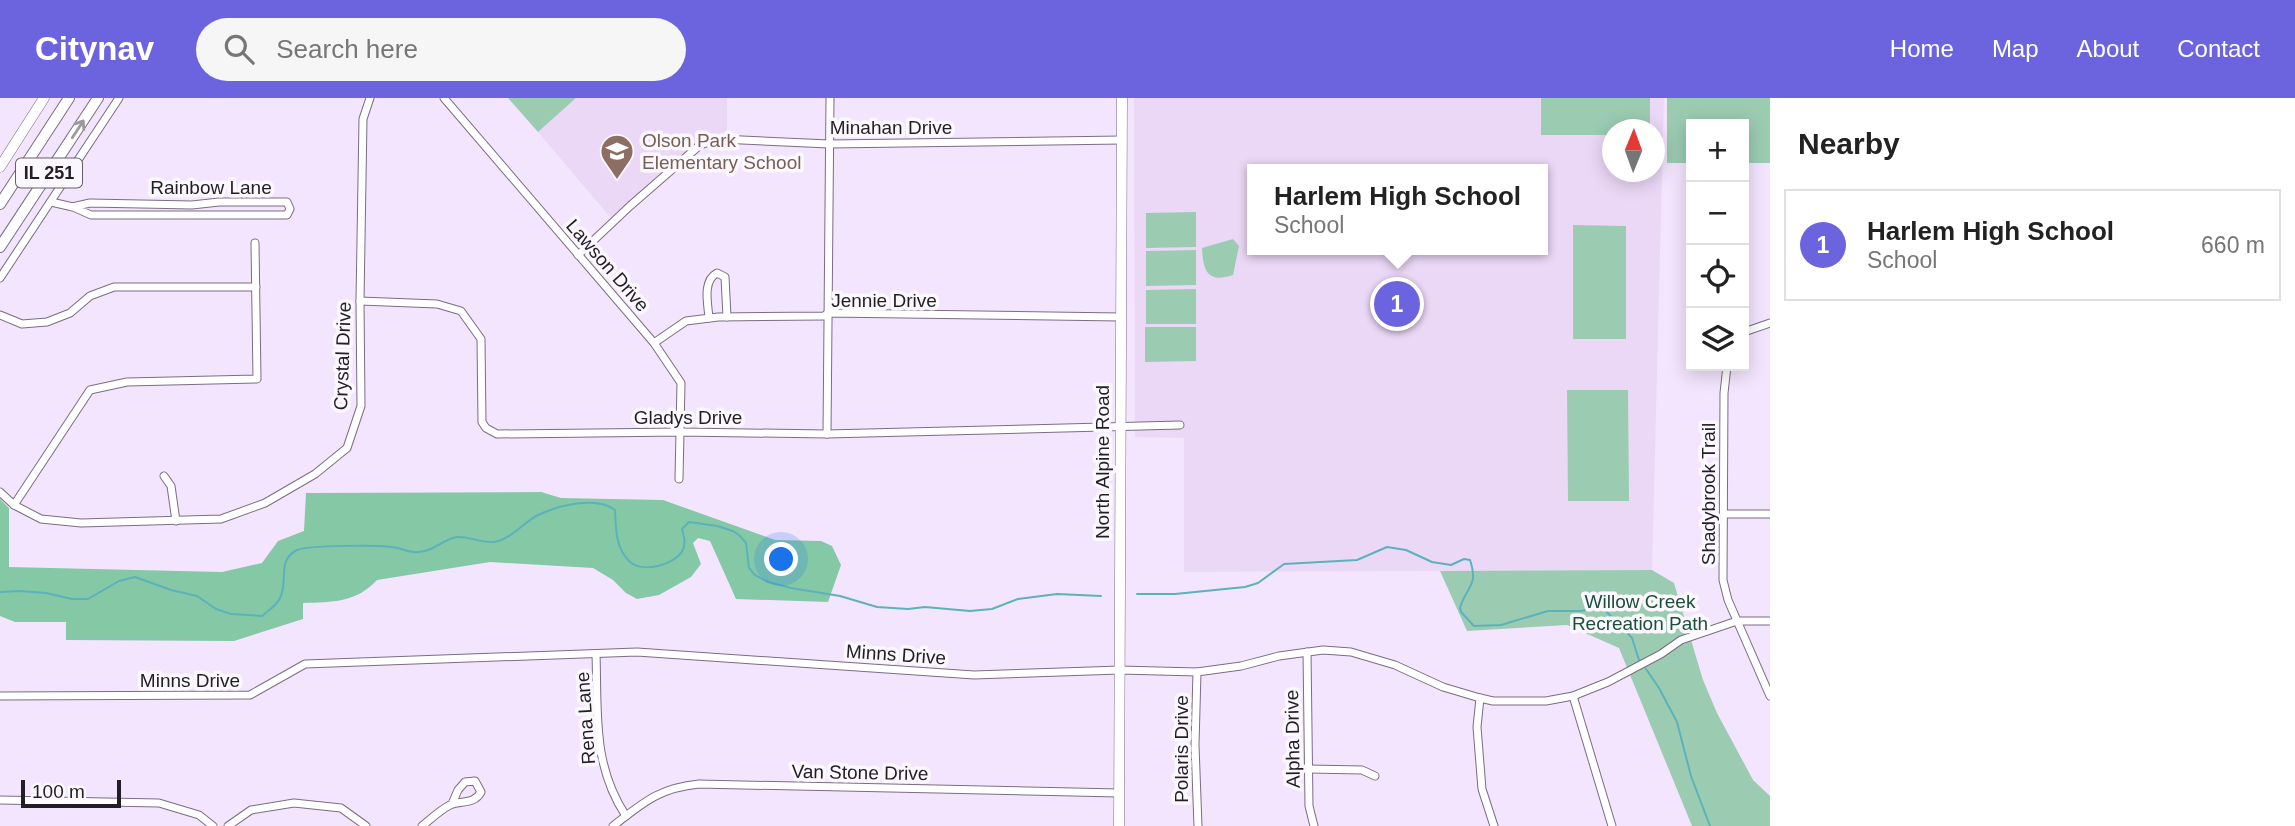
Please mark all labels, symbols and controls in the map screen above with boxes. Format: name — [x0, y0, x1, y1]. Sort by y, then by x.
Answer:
search box — [196, 18, 686, 81]
text: Citynav — [35, 30, 154, 67]
icon: search — [220, 30, 258, 68]
text: Search here — [276, 34, 418, 64]
text: Home — [1890, 35, 1954, 62]
text: Map — [1992, 35, 2039, 62]
text: About — [2077, 35, 2139, 62]
text: Contact — [2177, 35, 2260, 62]
street label: Minahan Drive — [830, 117, 952, 138]
north arrow — [1602, 119, 1665, 182]
map controls — [1686, 119, 1749, 371]
button: + — [1686, 119, 1749, 182]
one-way arrow — [71, 120, 85, 139]
text: Nearby — [1798, 127, 1900, 160]
place label: Olson Park Elementary School — [642, 130, 801, 173]
school or university icon: Olson Park Elementary School — [598, 132, 636, 181]
road number: IL 251 — [16, 158, 82, 188]
popup — [1247, 164, 1548, 255]
street label: Rainbow Lane — [150, 177, 272, 198]
text: Harlem High School — [1274, 181, 1521, 211]
button: − — [1686, 182, 1749, 245]
text: School — [1274, 212, 1344, 238]
street label: Lawson Drive — [562, 215, 653, 316]
text: Harlem High School — [1867, 216, 2114, 246]
text: 1 — [1817, 232, 1829, 258]
text: 660 m — [2201, 232, 2265, 258]
button: locate — [1686, 245, 1749, 308]
text: School — [1867, 247, 1937, 273]
pin: 1 — [1374, 278, 1420, 330]
street label: Jennie Drive — [831, 290, 937, 311]
street label: Crystal Drive — [330, 301, 355, 411]
button: layers — [1686, 308, 1749, 371]
street label: North Alpine Road — [1092, 385, 1113, 539]
street label: Gladys Drive — [634, 407, 742, 428]
street label: Shadybrook Trail — [1698, 423, 1719, 565]
your location — [764, 542, 798, 576]
park label: Willow Creek Recreation Path — [1572, 591, 1708, 634]
street label: Minns Drive — [845, 641, 947, 668]
street label: Minns Drive — [140, 670, 240, 691]
street label: Rena Lane — [572, 671, 599, 765]
street label: Alpha Drive — [1281, 690, 1304, 788]
street label: Polaris Drive — [1171, 695, 1192, 803]
street label: Van Stone Drive — [791, 761, 929, 784]
scale bar — [21, 777, 121, 809]
text: 100 m — [32, 781, 85, 802]

